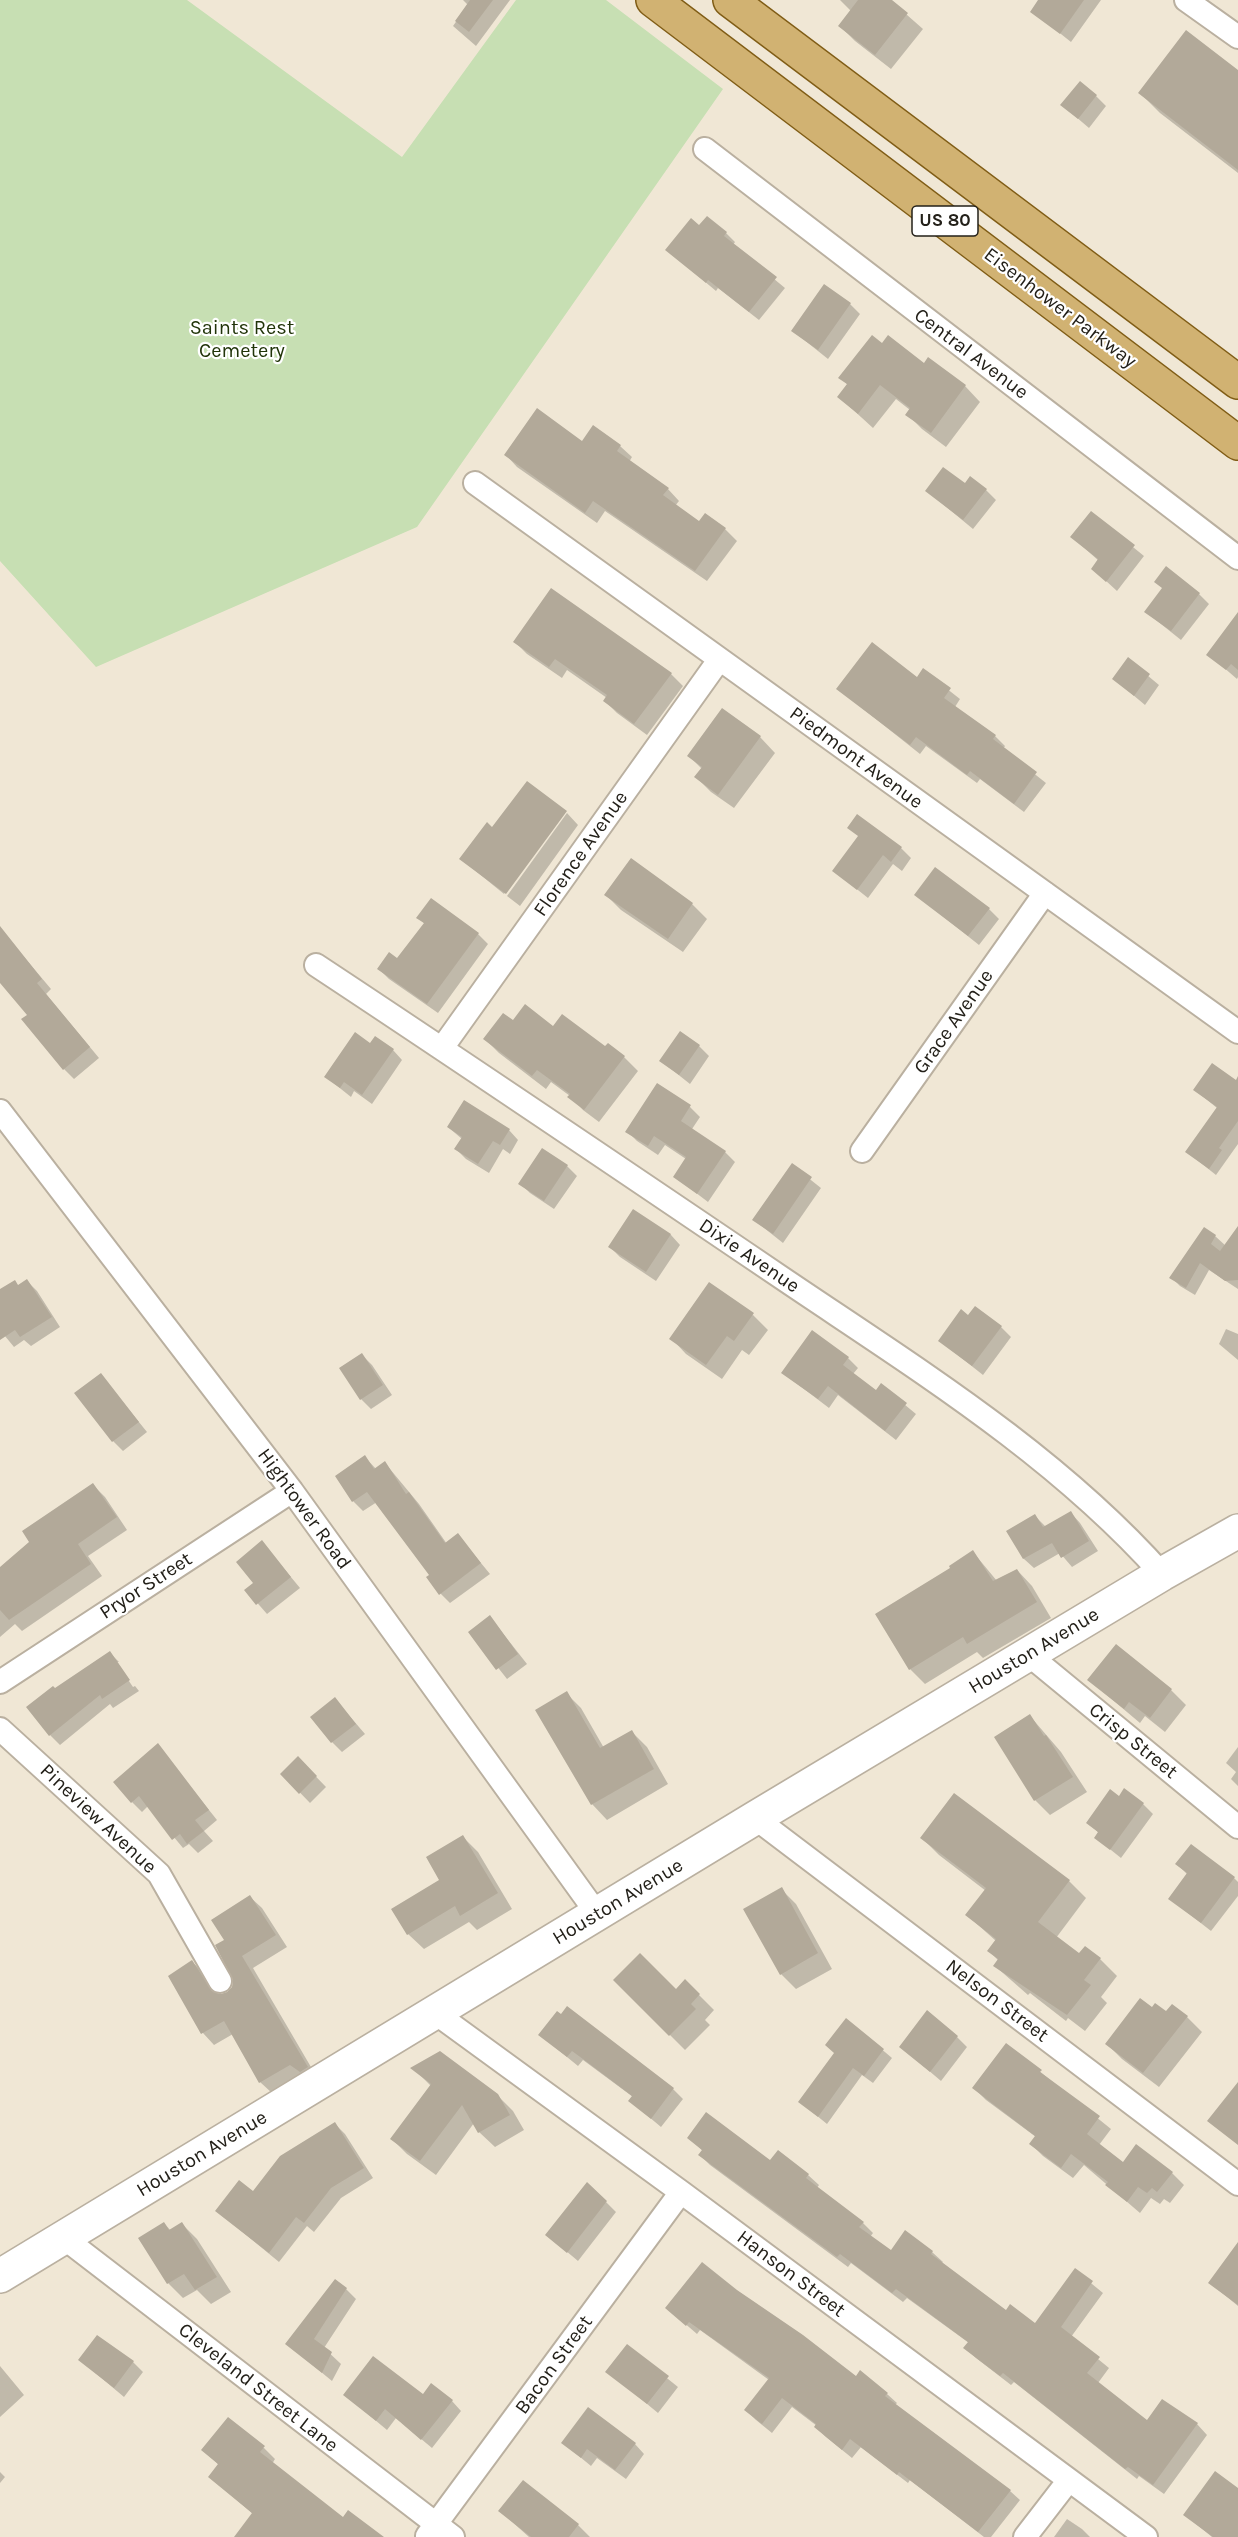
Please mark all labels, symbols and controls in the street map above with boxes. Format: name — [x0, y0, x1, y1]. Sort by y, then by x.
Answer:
road number: US 80 — [912, 206, 978, 236]
street label: Eisenhower Parkway — [979, 243, 1141, 373]
street label: Central Avenue — [909, 303, 1033, 405]
park label: Saints Rest Cemetery — [190, 316, 294, 363]
street label: Piedmont Avenue — [785, 702, 927, 814]
street label: Florence Avenue — [529, 787, 633, 921]
street label: Grace Avenue — [909, 965, 999, 1079]
street label: Dixie Avenue — [694, 1214, 804, 1298]
street label: Hightower Road — [252, 1444, 356, 1574]
street label: Pryor Street — [95, 1547, 197, 1625]
street label: Houston Avenue — [964, 1603, 1104, 1699]
street label: Crisp Street — [1084, 1698, 1182, 1784]
street label: Pineview Avenue — [35, 1759, 161, 1879]
street label: Houston Avenue — [548, 1854, 688, 1950]
street label: Nelson Street — [941, 1954, 1053, 2048]
street label: Houston Avenue — [132, 2106, 272, 2202]
street label: Hanson Street — [732, 2225, 850, 2323]
street label: Bacon Street — [510, 2311, 598, 2419]
street label: Cleveland Street Lane — [173, 2318, 343, 2458]

